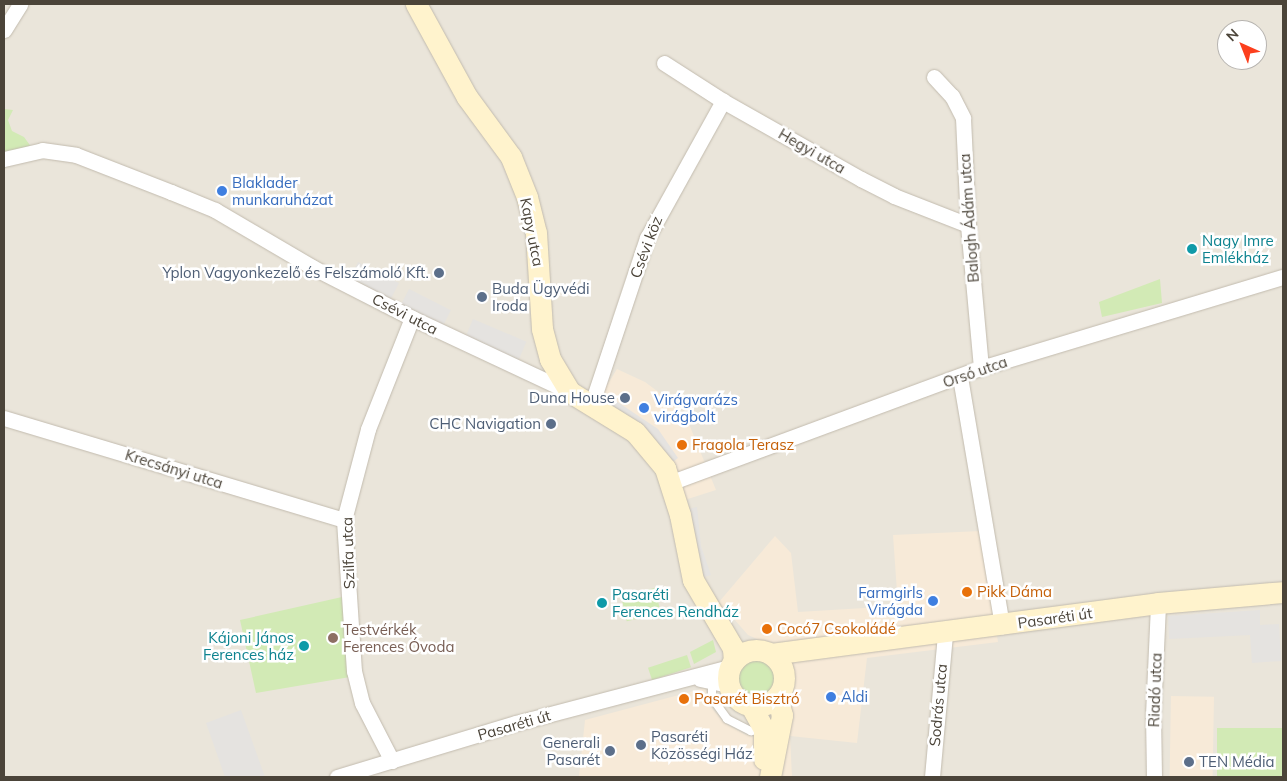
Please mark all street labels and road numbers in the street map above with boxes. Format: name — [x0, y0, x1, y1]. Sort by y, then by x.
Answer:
street label: Hegyi utca — [775, 125, 849, 177]
street label: Balogh Ádám utca — [956, 153, 982, 283]
street label: Kapy utca — [517, 196, 547, 268]
street label: Csévi köz — [626, 214, 666, 280]
street label: Csévi utca — [369, 290, 441, 338]
street label: Orsó utca — [940, 353, 1010, 391]
street label: Krecsányi utca — [123, 446, 225, 492]
street label: Szilfa utca — [338, 517, 358, 589]
street label: Pasaréti út — [1017, 604, 1093, 632]
street label: Riadó utca — [1145, 652, 1165, 728]
street label: Sodrás utca — [925, 663, 951, 747]
street label: Pasaréti út — [475, 706, 553, 744]

